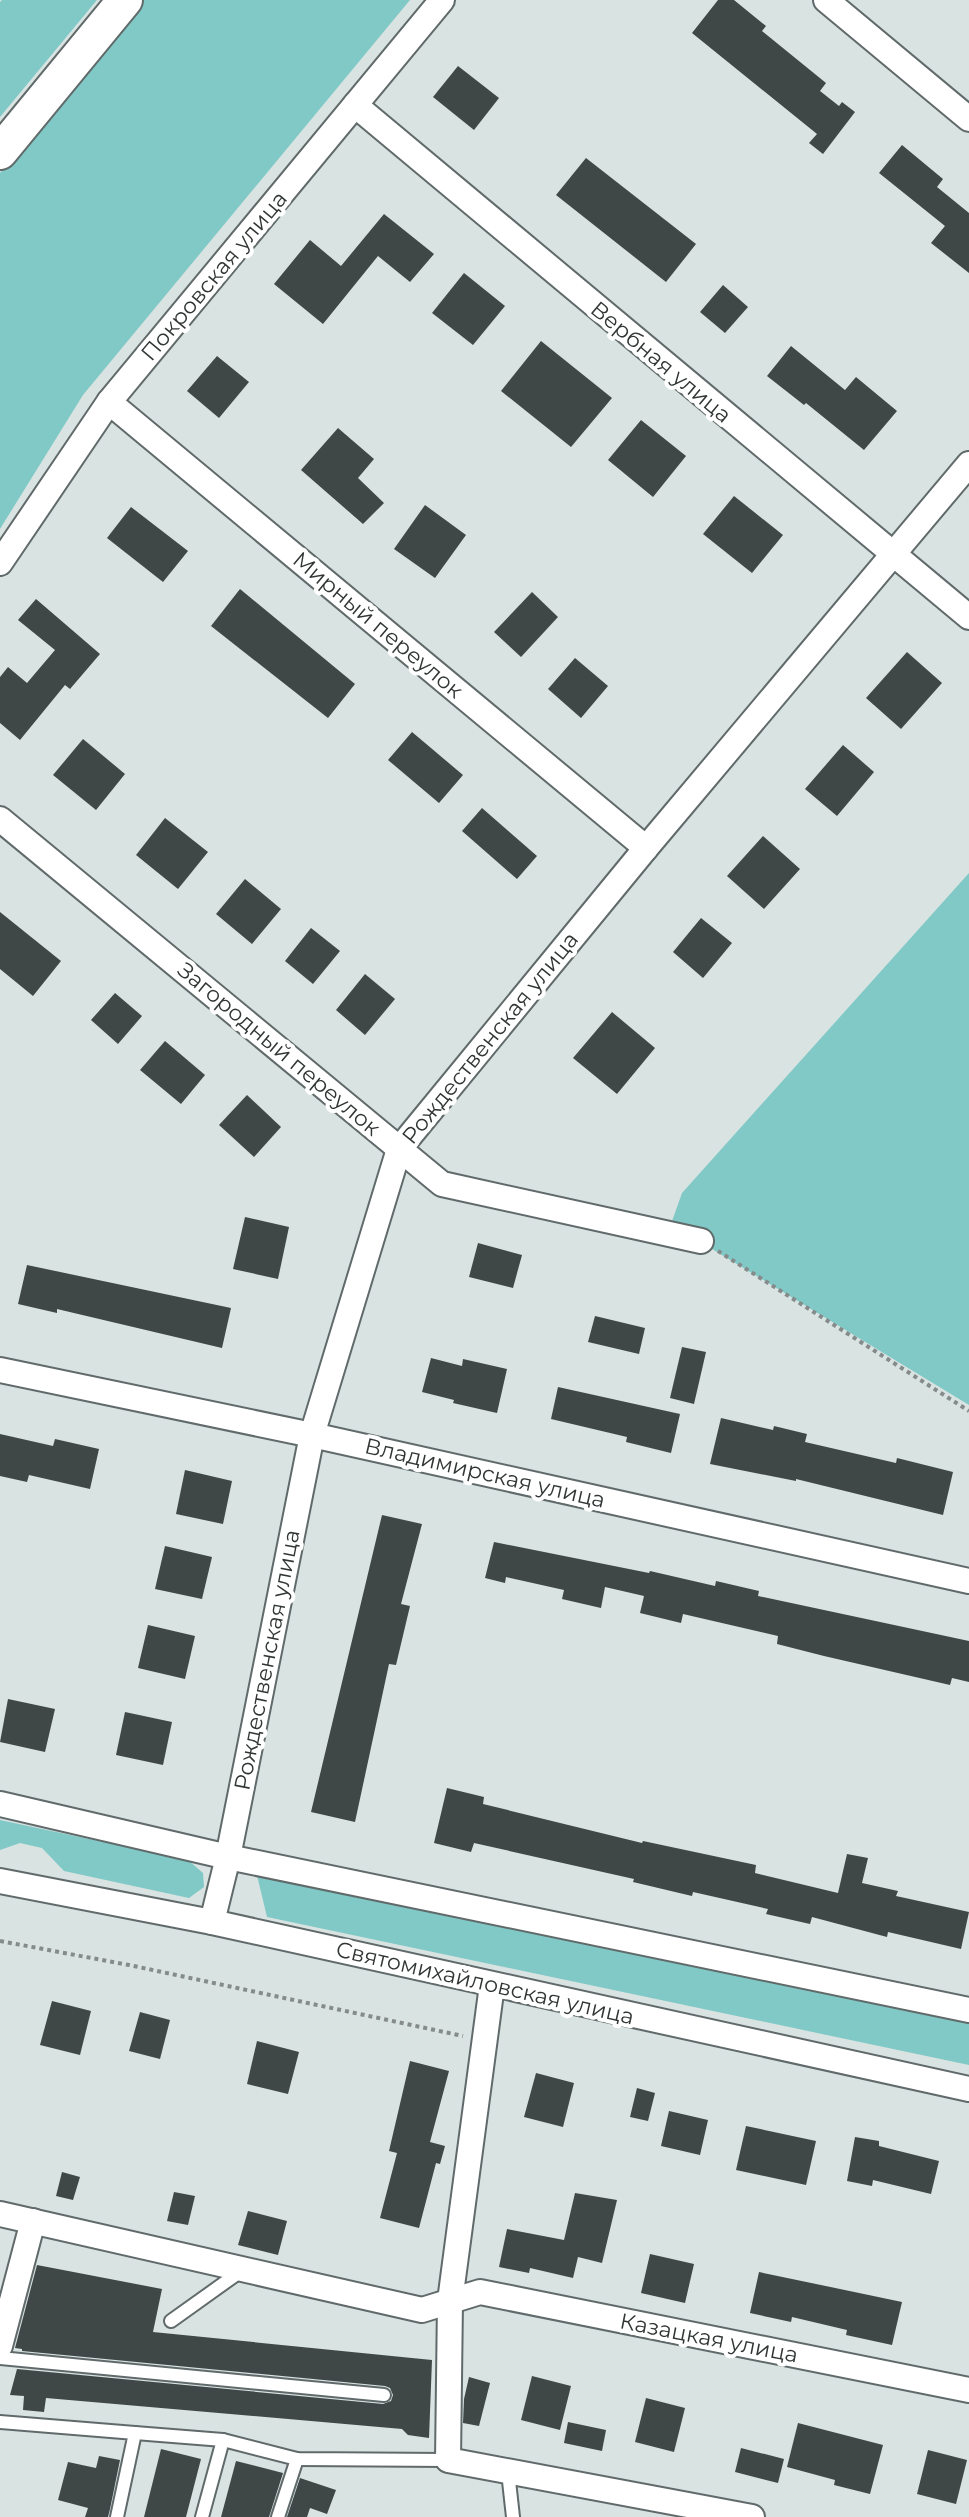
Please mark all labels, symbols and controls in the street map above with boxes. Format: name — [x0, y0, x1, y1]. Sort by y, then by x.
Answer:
street label: Покровская улица — [135, 186, 293, 366]
street label: Вербная улица — [585, 295, 737, 429]
street label: Мирный переулок — [287, 546, 469, 704]
street label: Рождественская улица — [396, 927, 584, 1149]
street label: Загородный переулок — [172, 956, 386, 1142]
street label: Владимирская улица — [362, 1432, 608, 1514]
street label: Рождественская улица — [228, 1527, 306, 1793]
street label: Святомихайловская улица — [333, 1936, 637, 2030]
street label: Казацкая улица — [618, 2308, 800, 2368]

